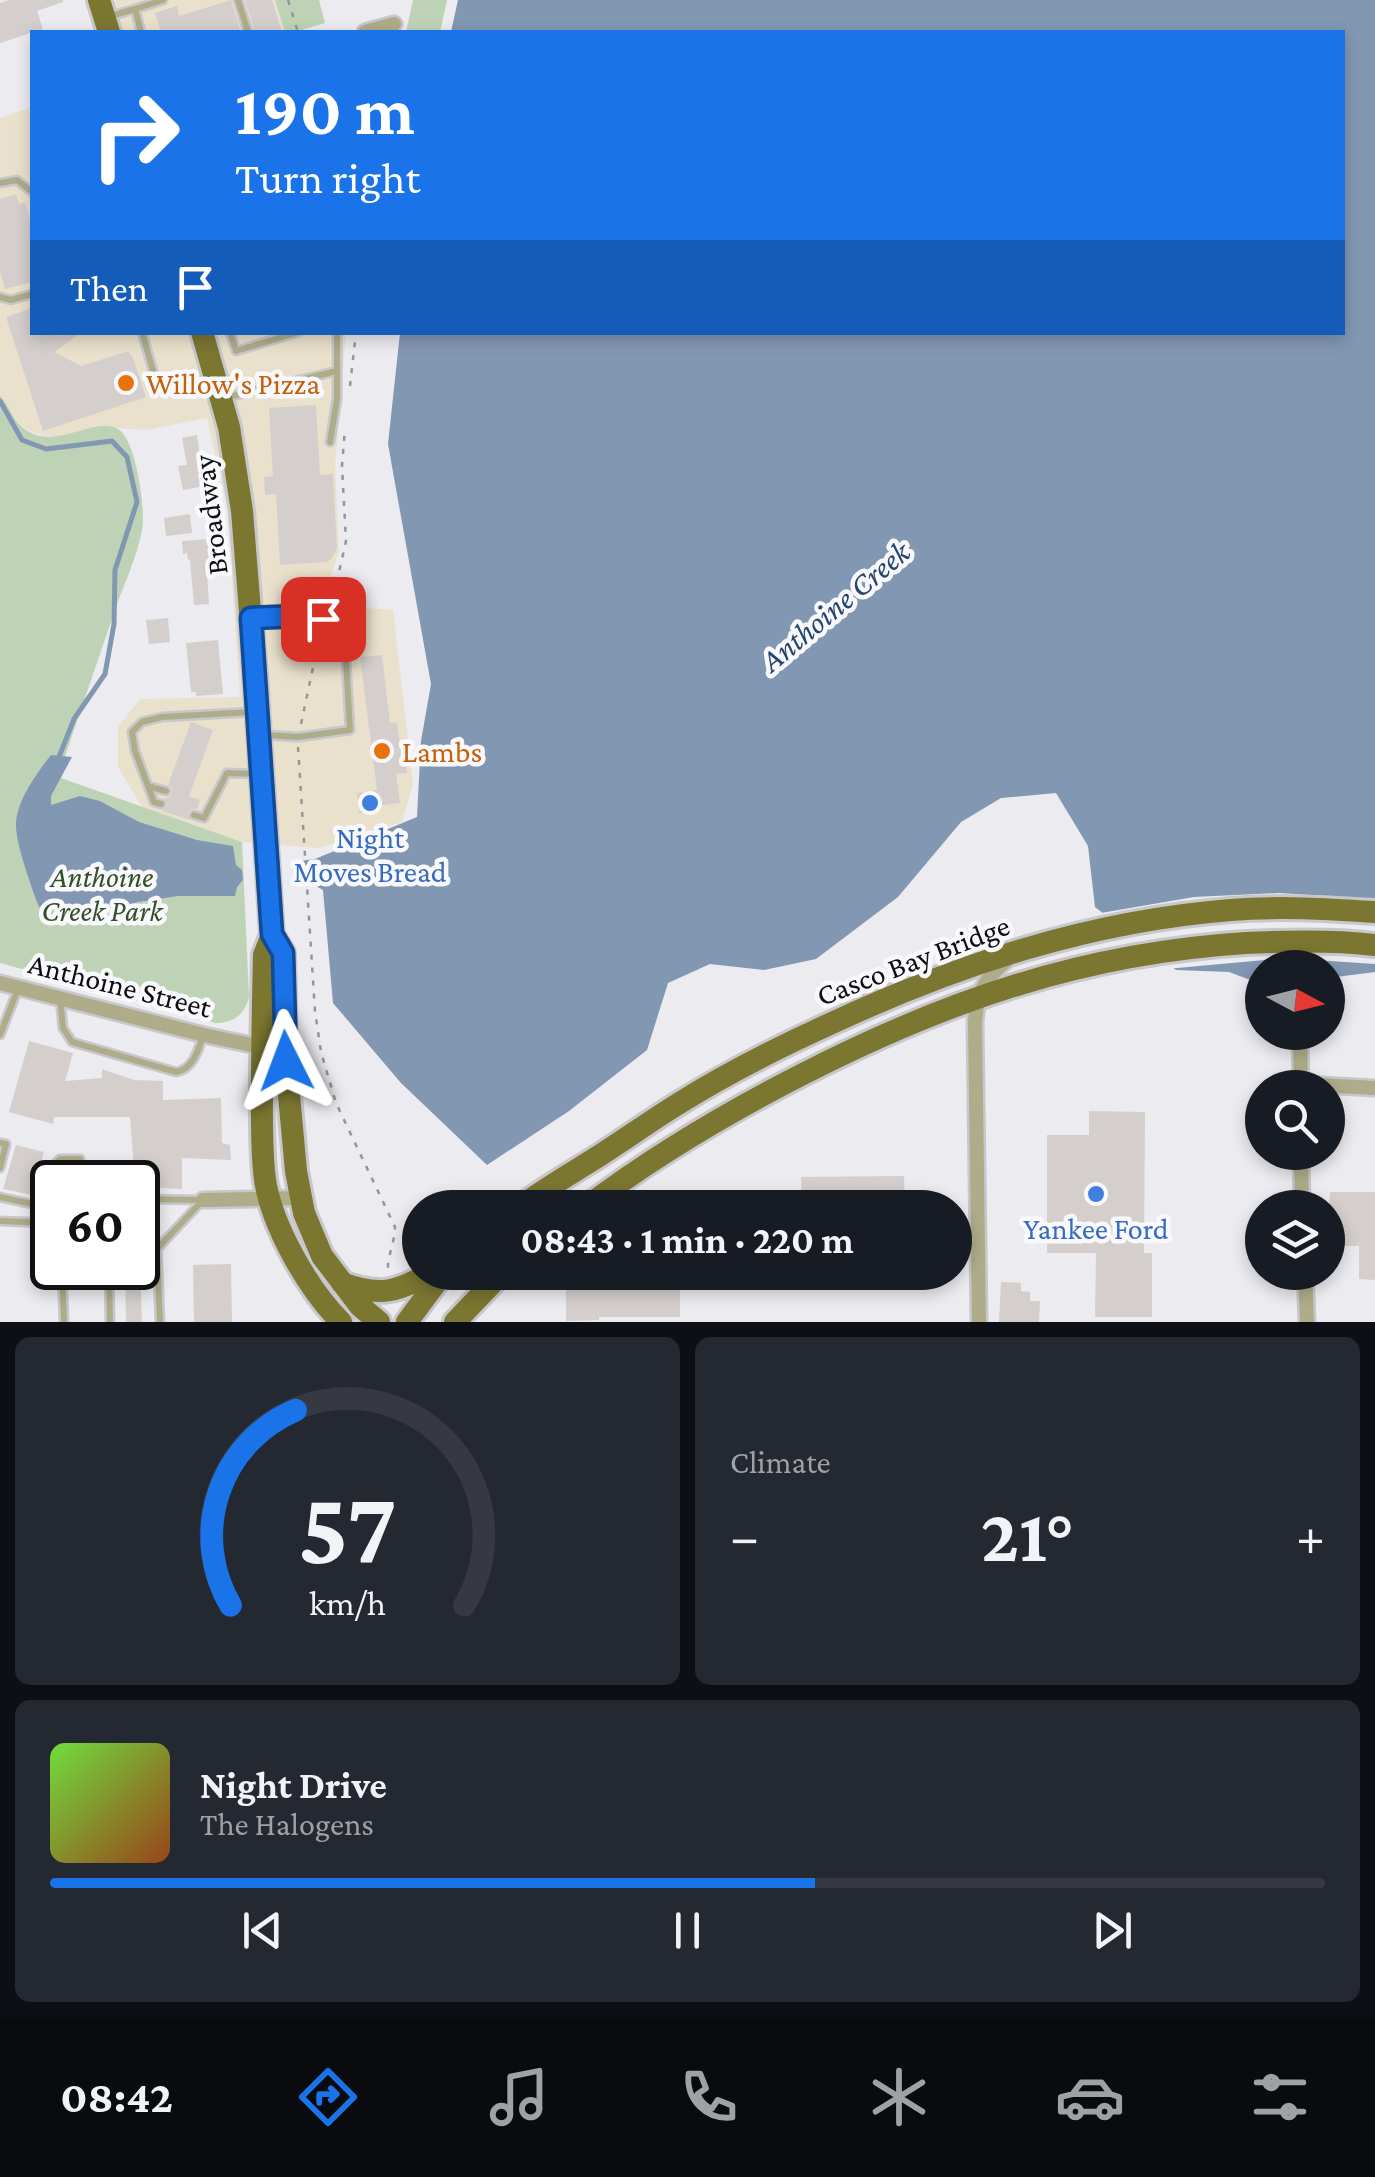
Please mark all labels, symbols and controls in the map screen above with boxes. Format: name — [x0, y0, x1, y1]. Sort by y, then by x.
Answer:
icon: right — [70, 70, 200, 200]
text: 190 m — [235, 71, 415, 149]
text: Turn right — [235, 153, 420, 203]
icon: arrive — [168, 260, 223, 315]
text: Then — [70, 267, 148, 309]
place label: Willow's Pizza — [146, 367, 320, 400]
marker: Willow's Pizza — [115, 372, 137, 394]
street label: Broadway — [186, 453, 235, 577]
water label: Anthoine Creek — [752, 532, 918, 680]
pin — [281, 577, 366, 662]
icon: arrive — [296, 592, 351, 647]
place label: Lambs — [402, 735, 482, 768]
marker: Lambs — [371, 740, 393, 762]
marker: Night Moves Bread — [359, 792, 381, 814]
place label: Night Moves Bread — [293, 821, 447, 888]
park label: Anthoine Creek Park — [42, 860, 164, 927]
street label: Casco Bay Bridge — [812, 908, 1014, 1013]
street label: Anthoine Street — [25, 946, 216, 1024]
north arrow — [1245, 950, 1345, 1050]
map controls — [1245, 950, 1345, 1290]
position arrow — [234, 1009, 338, 1113]
button: search — [1245, 1070, 1345, 1170]
speed limit sign: 60 — [30, 1160, 160, 1290]
marker: Yankee Ford — [1085, 1183, 1107, 1205]
button: layers — [1245, 1190, 1345, 1290]
place label: Yankee Ford — [1024, 1212, 1169, 1245]
text: 08:43 · 1 min · 220 m — [520, 1219, 854, 1261]
text: Climate — [730, 1444, 831, 1480]
text: 57 — [298, 1470, 397, 1585]
text: 21° — [981, 1494, 1074, 1577]
text: − — [730, 1506, 759, 1567]
text: + — [1296, 1506, 1325, 1567]
text: km/h — [309, 1583, 386, 1623]
text: Night Drive — [200, 1764, 387, 1806]
text: The Halogens — [200, 1806, 374, 1842]
icon: previous — [235, 1903, 290, 1958]
icon: pause — [660, 1903, 715, 1958]
icon: next — [1085, 1903, 1140, 1958]
icon: directions — [293, 2062, 363, 2132]
icon: music — [484, 2062, 554, 2132]
icon: phone — [674, 2062, 744, 2132]
icon: climate — [864, 2062, 934, 2132]
icon: car — [1055, 2062, 1125, 2132]
icon: filters — [1245, 2062, 1315, 2132]
text: 08:42 — [60, 2072, 173, 2122]

